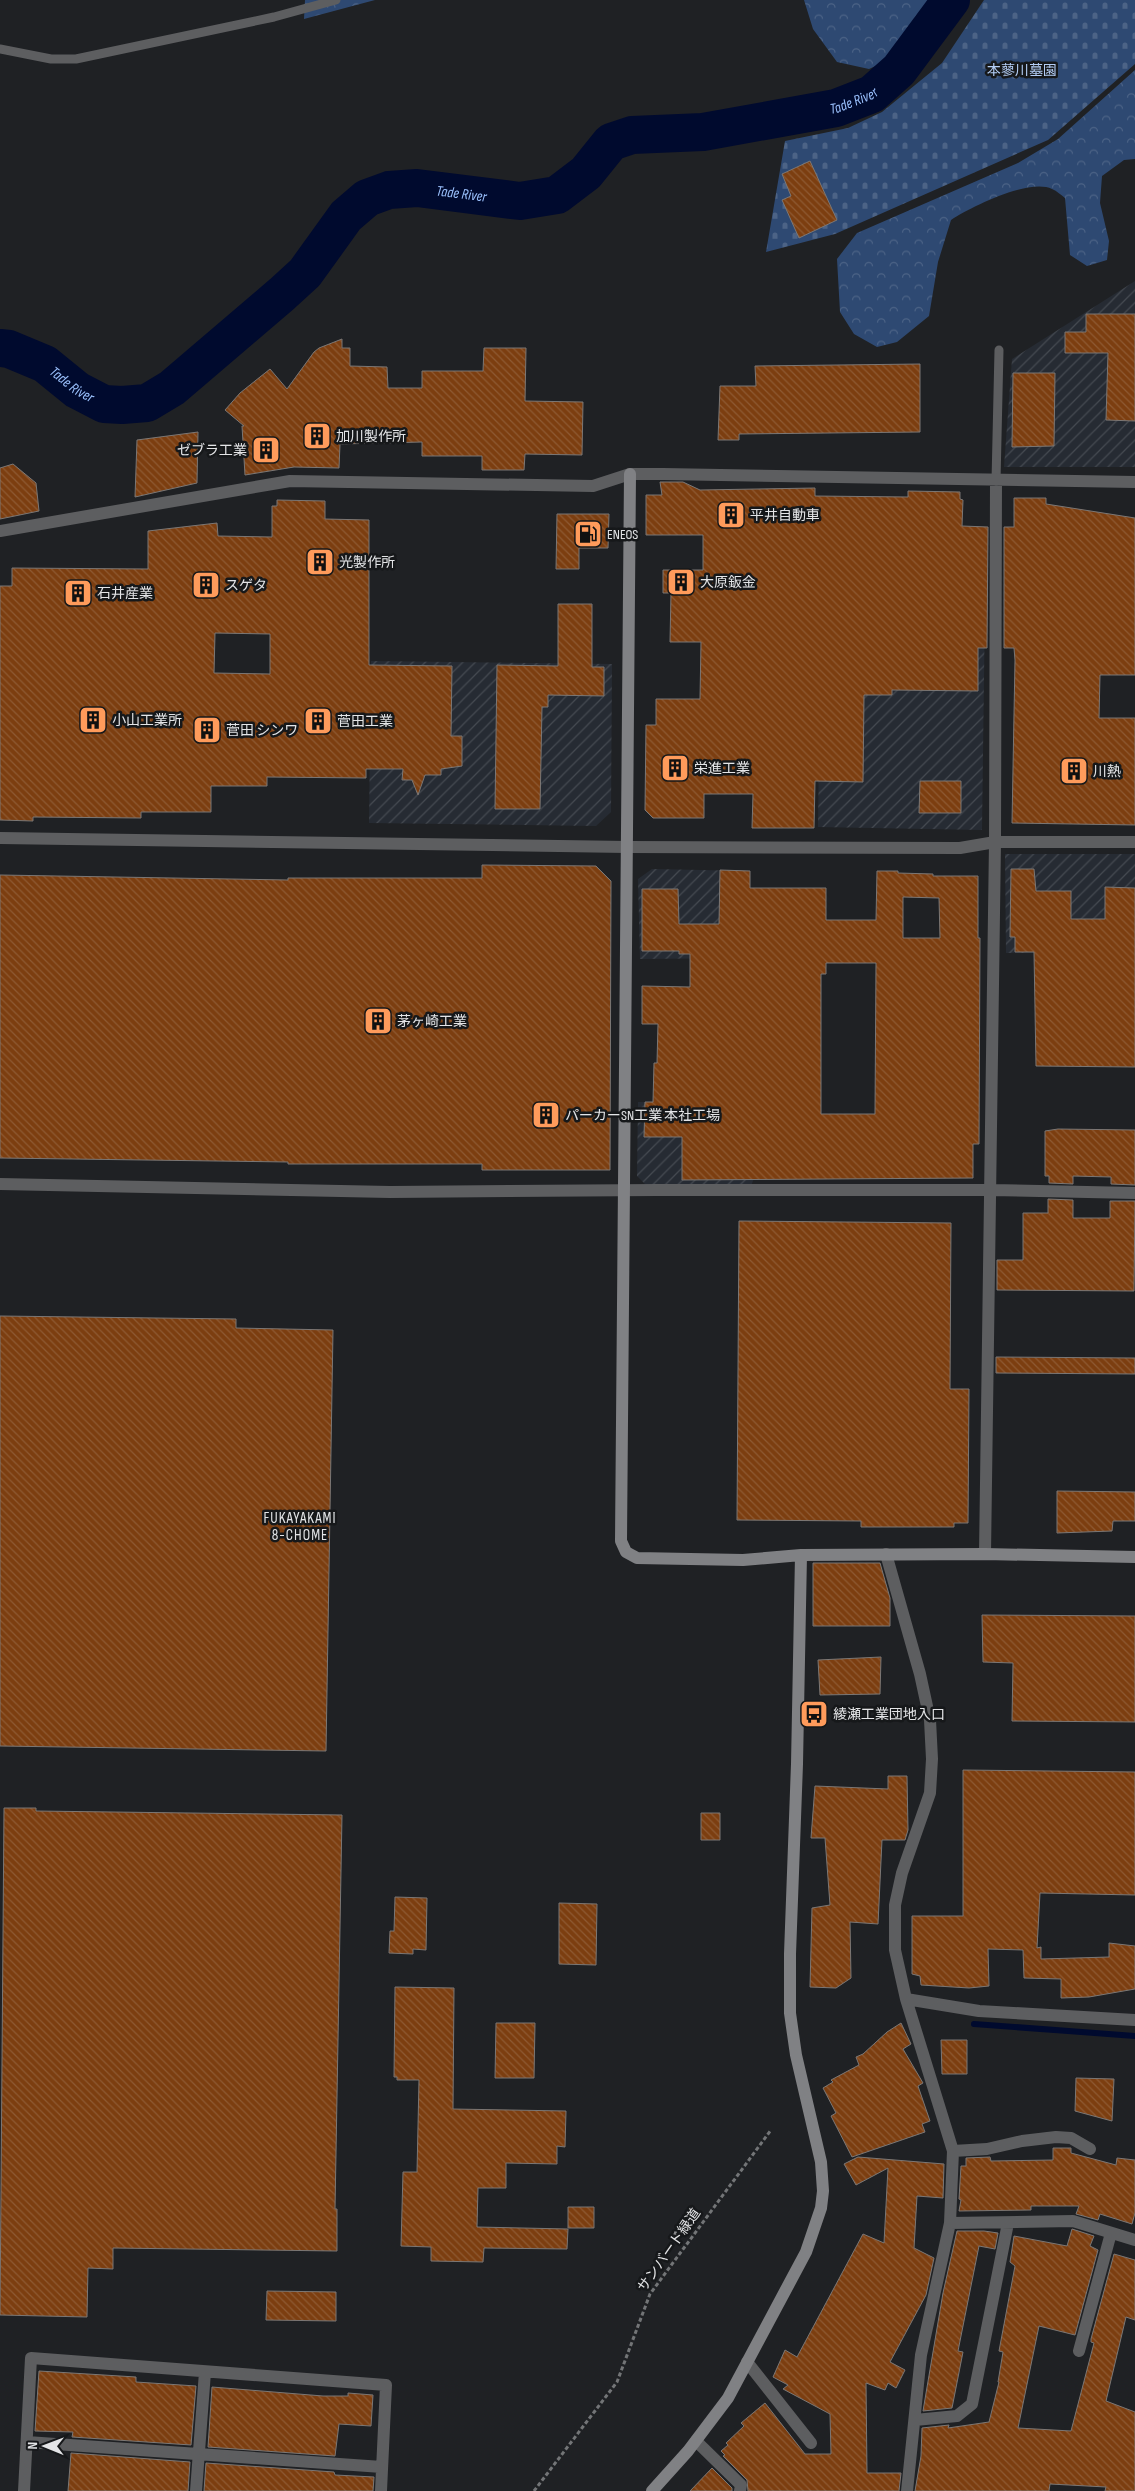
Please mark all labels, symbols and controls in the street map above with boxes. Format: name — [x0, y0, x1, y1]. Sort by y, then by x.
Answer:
park label: 本蓼川墓園 — [987, 62, 1057, 79]
water label: Tade River — [828, 83, 883, 118]
water label: Tade River — [435, 181, 489, 206]
water label: Tade River — [46, 362, 98, 407]
building icon: 加川製作所 — [302, 421, 332, 451]
place label: 加川製作所 — [336, 428, 406, 445]
building icon: ゼブラ工業 — [251, 435, 281, 465]
place label: ゼブラ工業 — [177, 442, 247, 459]
building icon: 平井自動車 — [716, 500, 746, 530]
place label: 平井自動車 — [750, 507, 820, 524]
fuel station icon: ENEOS — [573, 519, 603, 549]
place label: ENEOS — [607, 526, 638, 543]
building icon: 光製作所 — [305, 547, 335, 577]
place label: 光製作所 — [339, 554, 395, 571]
building icon: 大原鈑金 — [666, 567, 696, 597]
building icon: スゲタ — [191, 570, 221, 600]
place label: 大原鈑金 — [700, 574, 756, 591]
place label: スゲタ — [225, 577, 267, 594]
building icon: 石井産業 — [63, 578, 93, 608]
place label: 石井産業 — [97, 585, 153, 602]
building icon: 小山工業所 — [78, 705, 108, 735]
building icon: 菅田工業 — [303, 706, 333, 736]
place label: 小山工業所 — [112, 712, 182, 729]
place label: 菅田工業 — [337, 713, 393, 730]
building icon: 菅田 シンワ — [192, 715, 222, 745]
place label: 菅田 シンワ — [226, 722, 298, 739]
building icon: 栄進工業 — [660, 753, 690, 783]
building icon: 川熱 — [1059, 756, 1089, 786]
place label: 栄進工業 — [694, 760, 750, 777]
place label: 川熱 — [1093, 763, 1121, 780]
building icon: 茅ヶ崎工業 — [363, 1006, 393, 1036]
place label: 茅ヶ崎工業 — [397, 1013, 467, 1030]
building icon: パーカーSN工業 本社工場 — [531, 1100, 561, 1130]
place label: パーカーSN工業 本社工場 — [565, 1107, 720, 1124]
district label: FUKAYAKAMI 8-CHOME — [263, 1509, 337, 1545]
bus stop icon: 綾瀬工業団地入口 — [799, 1699, 829, 1729]
place label: 綾瀬工業団地入口 — [833, 1706, 945, 1723]
street label: サンバード緑道 — [634, 2205, 704, 2295]
north arrow — [20, 2421, 70, 2471]
text: N — [24, 2442, 41, 2450]

